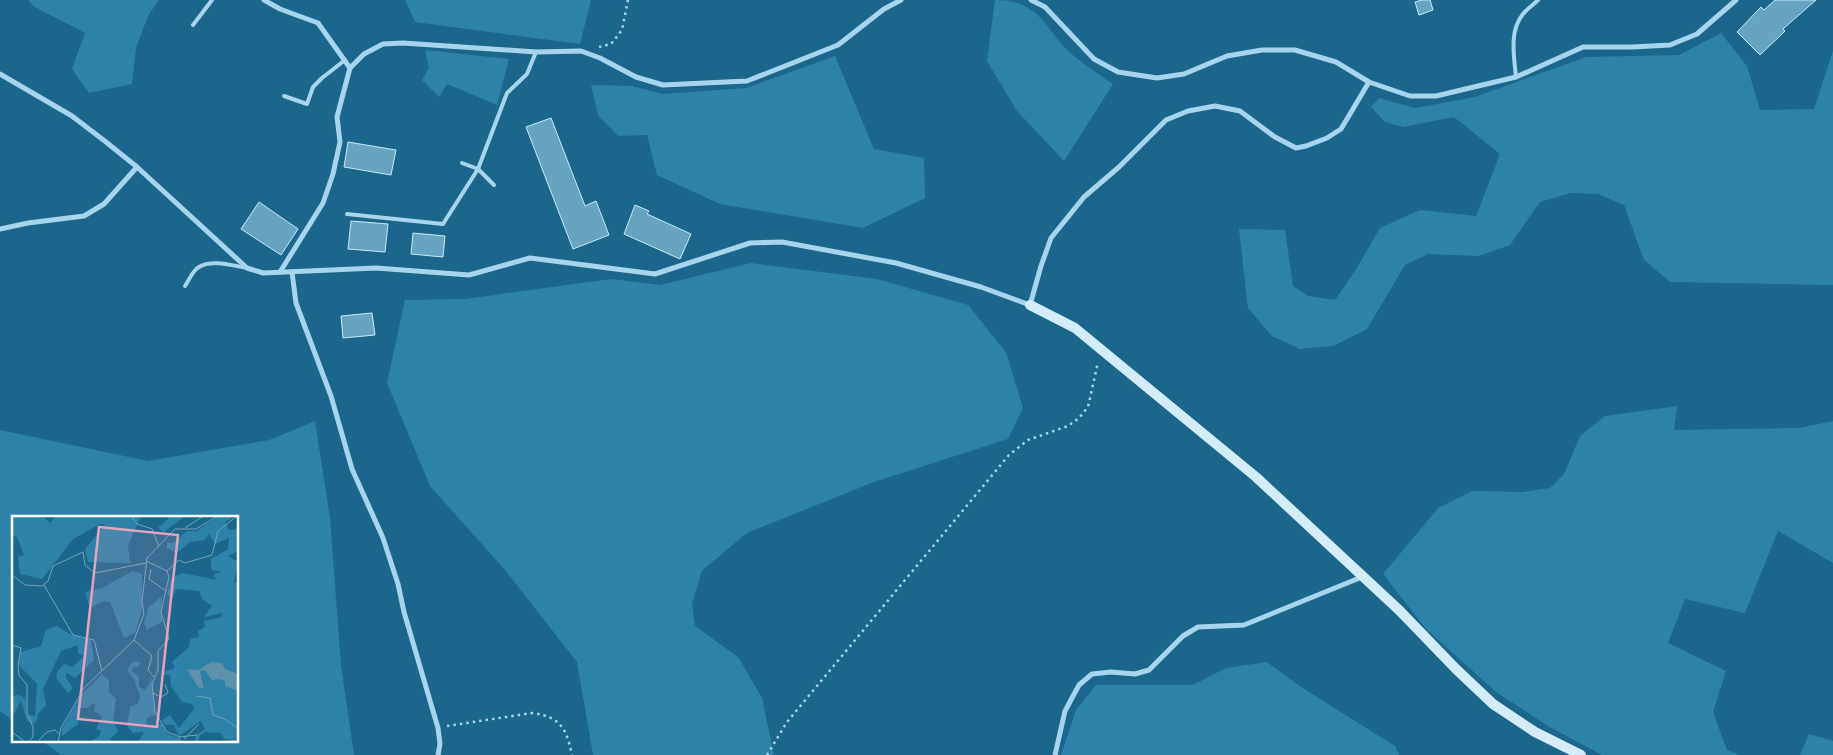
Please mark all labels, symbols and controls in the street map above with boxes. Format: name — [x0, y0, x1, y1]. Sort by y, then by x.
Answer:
inset map — [12, 516, 239, 742]

